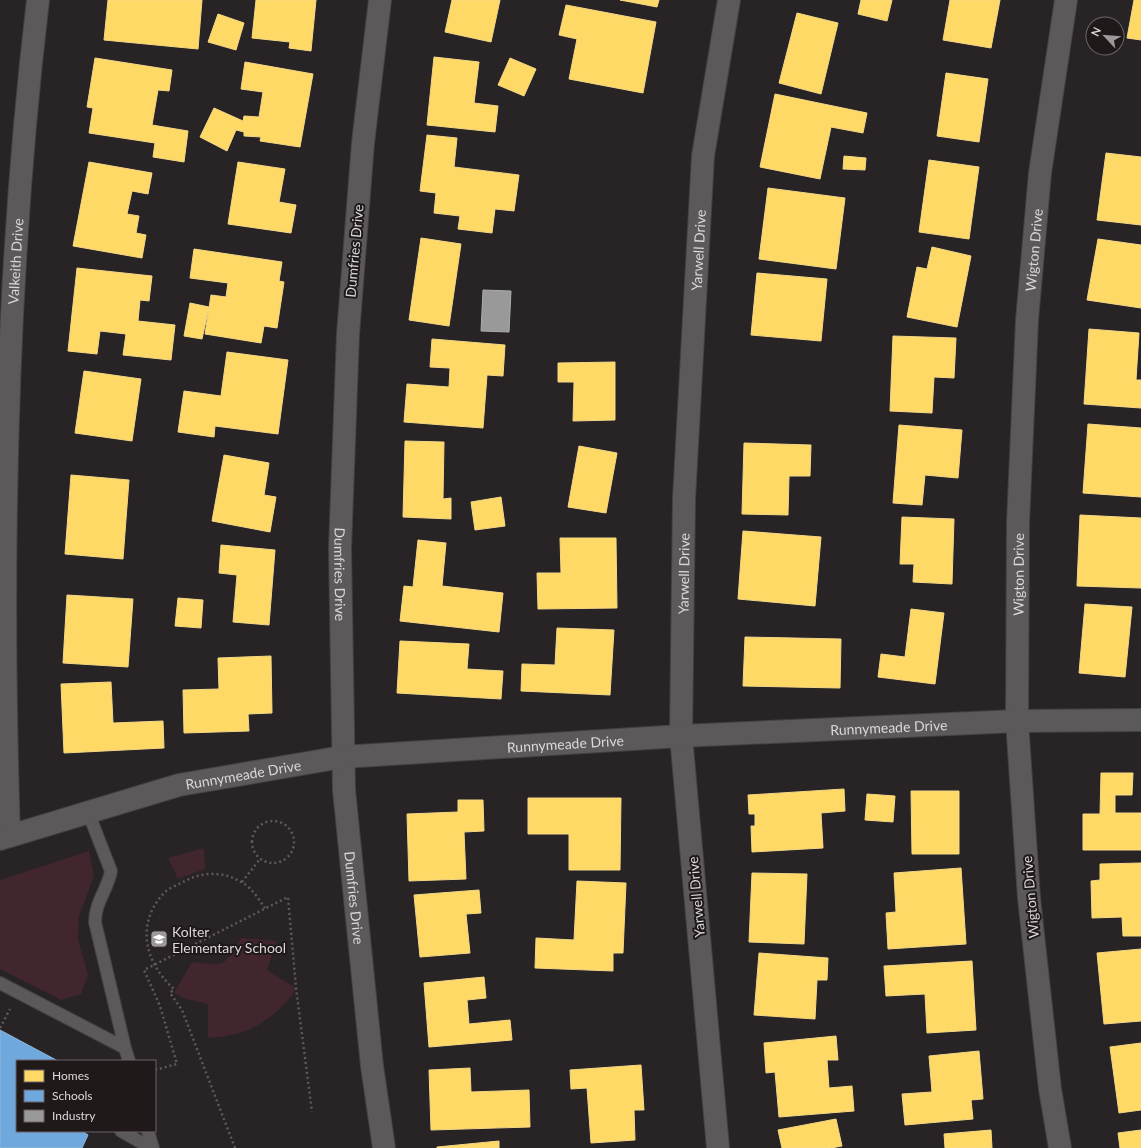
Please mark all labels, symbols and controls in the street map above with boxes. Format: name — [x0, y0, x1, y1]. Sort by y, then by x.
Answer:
north arrow — [1085, 16, 1125, 56]
text: N — [1088, 25, 1103, 38]
street label: Dumfries Drive — [341, 204, 367, 298]
street label: Wigton Drive — [1021, 208, 1045, 292]
street label: Yarwell Drive — [687, 209, 709, 291]
street label: Valkeith Drive — [4, 218, 26, 305]
street label: Dumfries Drive — [331, 527, 350, 621]
street label: Yarwell Drive — [674, 533, 692, 614]
street label: Wigton Drive — [1009, 533, 1026, 616]
street label: Runnymeade Drive — [830, 716, 948, 738]
street label: Runnymeade Drive — [506, 731, 624, 755]
street label: Runnymeade Drive — [184, 756, 302, 792]
street label: Dumfries Drive — [342, 850, 368, 945]
street label: Wigton Drive — [1018, 855, 1042, 939]
street label: Yarwell Drive — [684, 856, 708, 938]
place label: Kolter Elementary School — [172, 923, 286, 956]
school or university icon: Kolter Elementary School — [149, 929, 169, 949]
legend — [16, 1060, 156, 1132]
text: Homes — [52, 1068, 89, 1083]
text: Schools — [52, 1088, 93, 1103]
text: Industry — [52, 1108, 96, 1123]

